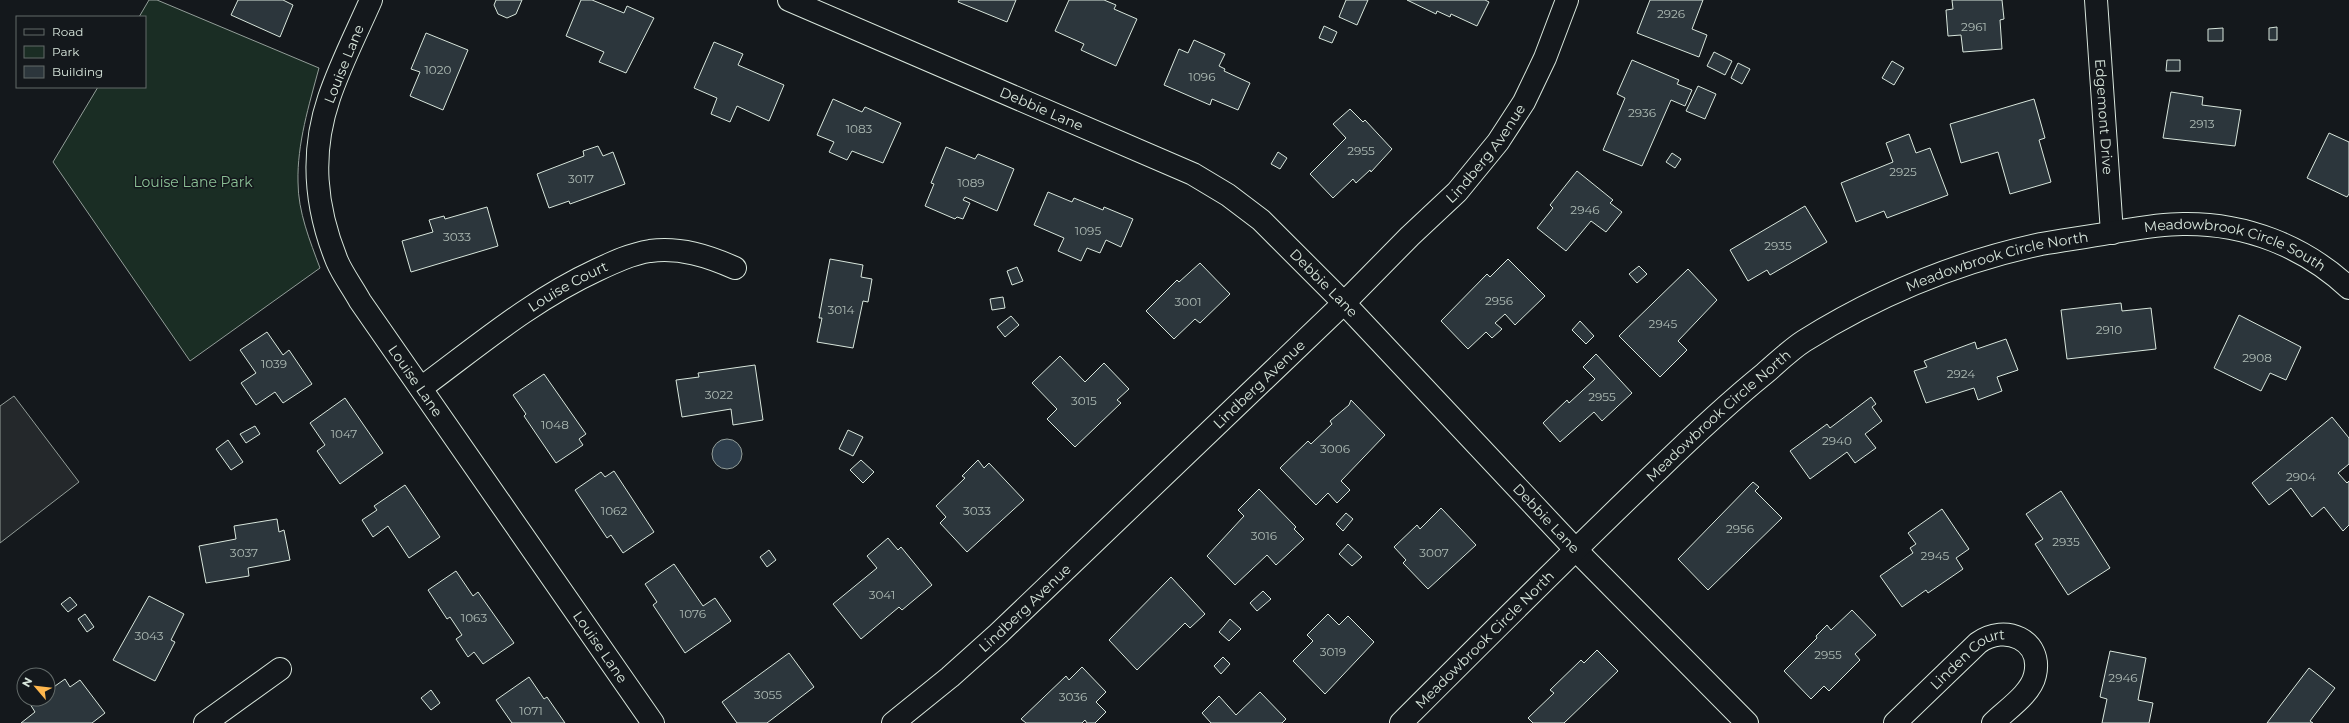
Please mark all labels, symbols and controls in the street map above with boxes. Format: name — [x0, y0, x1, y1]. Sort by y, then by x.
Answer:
house number: 2926 — [1657, 6, 1685, 21]
legend — [16, 16, 146, 88]
house number: 2961 — [1961, 19, 1987, 34]
street label: Louise Lane — [320, 22, 368, 106]
text: Road — [52, 24, 83, 39]
text: Park — [52, 44, 80, 59]
street label: Edgemont Drive — [2091, 58, 2117, 175]
house number: 1020 — [424, 62, 452, 77]
text: Building — [52, 64, 103, 79]
house number: 1096 — [1189, 69, 1215, 84]
street label: Debbie Lane — [997, 83, 1086, 135]
street label: Lindberg Avenue — [1442, 100, 1529, 207]
house number: 2936 — [1628, 105, 1656, 120]
house number: 2913 — [2189, 116, 2215, 131]
house number: 1083 — [846, 121, 873, 136]
house number: 2955 — [1347, 143, 1375, 158]
house number: 2925 — [1889, 164, 1917, 179]
house number: 3017 — [568, 171, 594, 186]
park label: Louise Lane Park — [133, 173, 253, 191]
house number: 1089 — [957, 175, 985, 190]
house number: 2946 — [1570, 202, 1600, 217]
street label: Meadowbrook Circle South — [2143, 215, 2329, 275]
house number: 1095 — [1075, 223, 1101, 238]
street label: Meadowbrook Circle North — [1903, 228, 2089, 296]
house number: 3033 — [443, 229, 471, 244]
house number: 2935 — [1764, 238, 1792, 253]
street label: Debbie Lane — [1286, 245, 1362, 321]
street label: Louise Court — [525, 257, 611, 316]
house number: 2956 — [1485, 293, 1513, 308]
house number: 3001 — [1175, 294, 1202, 309]
house number: 3014 — [828, 302, 855, 317]
house number: 2945 — [1649, 316, 1678, 331]
house number: 2910 — [2096, 322, 2122, 337]
street label: Lindberg Avenue — [1209, 336, 1309, 432]
street label: Louise Lane — [384, 341, 447, 420]
street label: Meadowbrook Circle North — [1642, 346, 1795, 486]
house number: 2908 — [2242, 350, 2272, 365]
house number: 1039 — [261, 356, 287, 371]
house number: 2924 — [1947, 366, 1975, 381]
house number: 3022 — [705, 387, 733, 402]
house number: 2955 — [1588, 389, 1616, 404]
house number: 3015 — [1071, 393, 1097, 408]
house number: 1048 — [541, 417, 569, 432]
house number: 1047 — [331, 426, 357, 441]
house number: 2940 — [1822, 433, 1852, 448]
house number: 3006 — [1320, 441, 1350, 456]
house number: 2904 — [2286, 469, 2316, 484]
street label: Debbie Lane — [1509, 480, 1583, 557]
house number: 1062 — [601, 503, 627, 518]
house number: 3033 — [963, 503, 991, 518]
house number: 2956 — [1726, 521, 1754, 536]
house number: 3016 — [1251, 528, 1277, 543]
house number: 2935 — [2052, 534, 2080, 549]
house number: 3037 — [230, 545, 258, 560]
house number: 3007 — [1419, 545, 1449, 560]
house number: 2945 — [1921, 548, 1950, 563]
street label: Lindberg Avenue — [975, 560, 1075, 656]
street label: Meadowbrook Circle North — [1411, 567, 1558, 713]
house number: 3041 — [869, 587, 895, 602]
house number: 1076 — [680, 606, 706, 621]
street label: Louise Lane — [569, 608, 631, 686]
house number: 1063 — [461, 610, 487, 625]
street label: Linden Court — [1926, 625, 2005, 693]
house number: 3043 — [134, 628, 164, 643]
house number: 3019 — [1320, 644, 1346, 659]
house number: 2955 — [1814, 647, 1842, 662]
north arrow — [16, 667, 56, 707]
house number: 2946 — [2108, 670, 2138, 685]
text: N — [19, 675, 35, 690]
house number: 3055 — [754, 687, 782, 702]
house number: 3036 — [1059, 689, 1087, 704]
house number: 1071 — [519, 703, 543, 718]

